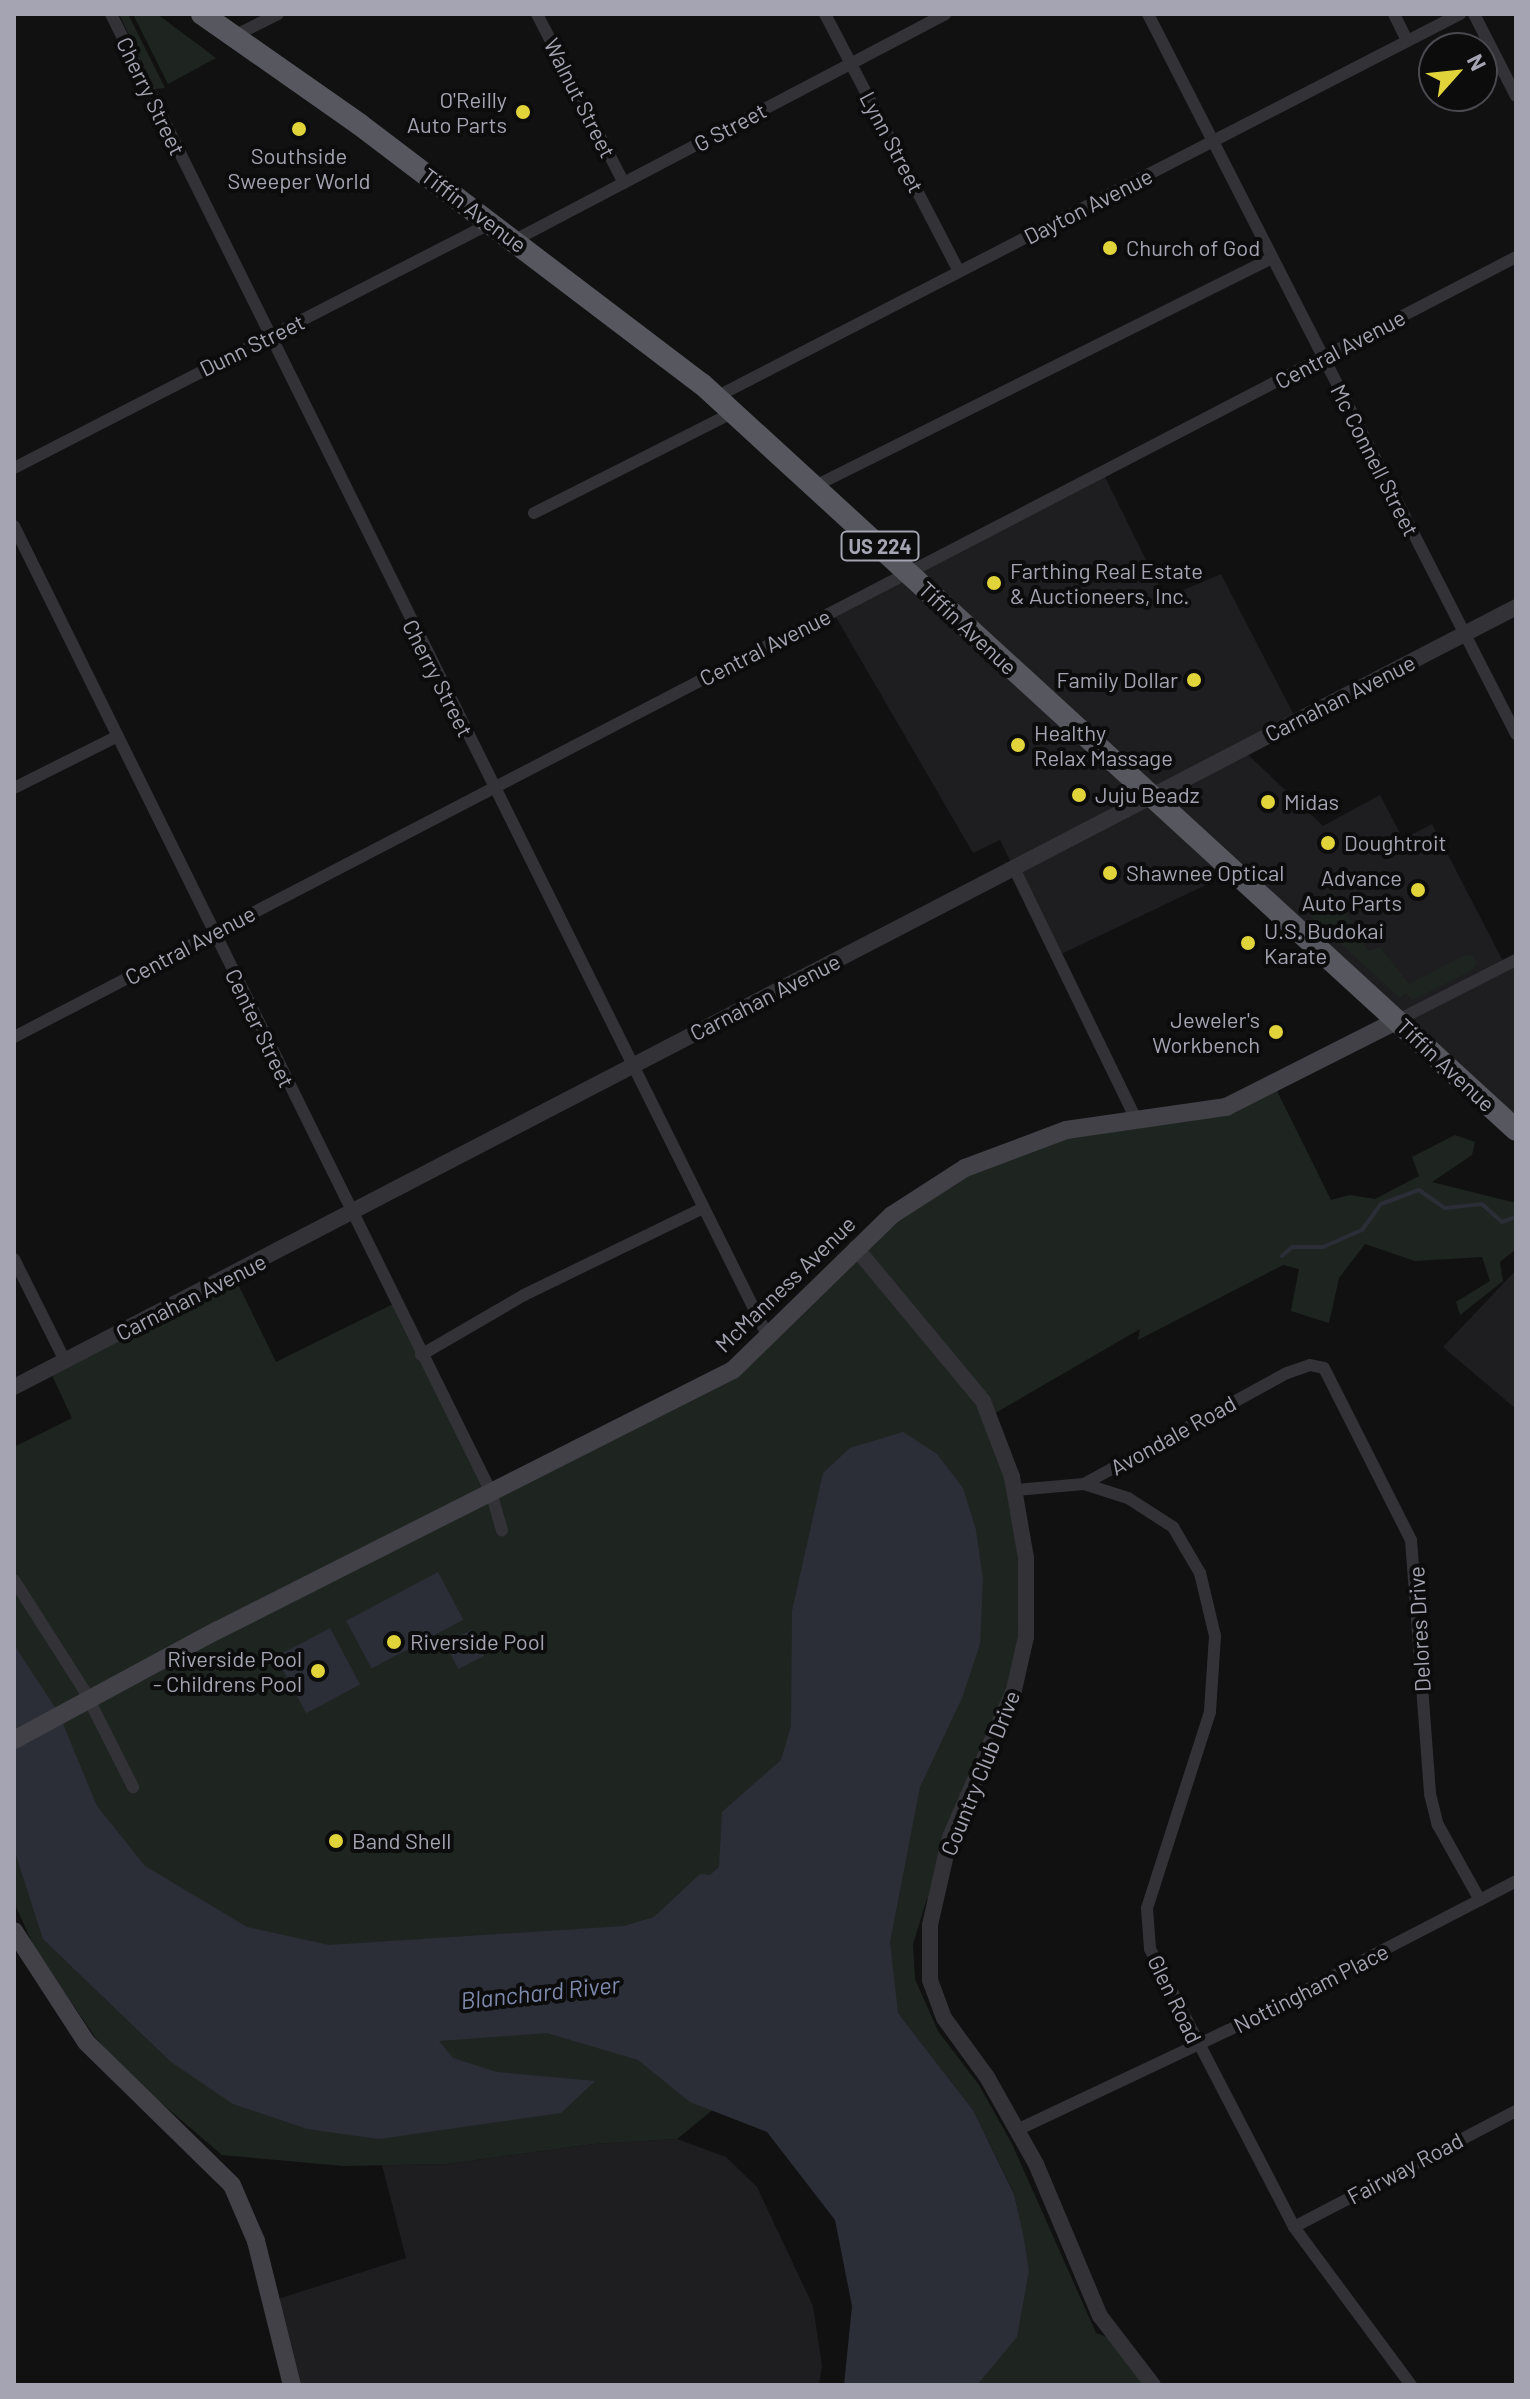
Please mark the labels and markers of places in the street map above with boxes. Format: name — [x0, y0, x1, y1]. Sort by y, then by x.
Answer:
place label: O'Reilly Auto Parts — [407, 86, 507, 138]
marker: O'Reilly Auto Parts — [514, 103, 532, 121]
marker: Southside Sweeper World — [290, 120, 308, 138]
place label: Southside Sweeper World — [227, 142, 371, 194]
place label: Church of God — [1126, 235, 1260, 261]
marker: Church of God — [1101, 239, 1119, 257]
place label: Farthing Real Estate & Auctioneers, Inc. — [1010, 557, 1203, 608]
marker: Farthing Real Estate & Auctioneers, Inc. — [985, 574, 1003, 592]
place label: Family Dollar — [1057, 667, 1178, 693]
marker: Family Dollar — [1185, 671, 1203, 689]
place label: Healthy Relax Massage — [1034, 719, 1173, 770]
marker: Healthy Relax Massage — [1009, 736, 1027, 754]
place label: Juju Beadz — [1095, 782, 1200, 808]
marker: Juju Beadz — [1070, 786, 1088, 804]
place label: Midas — [1284, 789, 1339, 815]
marker: Midas — [1259, 793, 1277, 811]
place label: Doughtroit — [1344, 830, 1447, 856]
marker: Doughtroit — [1319, 834, 1337, 852]
place label: Shawnee Optical — [1126, 860, 1284, 886]
marker: Shawnee Optical — [1101, 864, 1119, 882]
place label: Advance Auto Parts — [1302, 864, 1402, 916]
marker: Advance Auto Parts — [1409, 881, 1427, 899]
place label: U.S. Budokai Karate — [1264, 917, 1384, 968]
marker: U.S. Budokai Karate — [1239, 934, 1257, 952]
place label: Jeweler's Workbench — [1152, 1006, 1260, 1058]
marker: Jeweler's Workbench — [1267, 1023, 1285, 1041]
place label: Riverside Pool — [410, 1629, 545, 1655]
marker: Riverside Pool — [385, 1633, 403, 1651]
place label: Riverside Pool - Childrens Pool — [153, 1645, 302, 1696]
marker: Riverside Pool - Childrens Pool — [309, 1662, 327, 1680]
place label: Band Shell — [352, 1828, 451, 1854]
marker: Band Shell — [327, 1832, 345, 1850]

